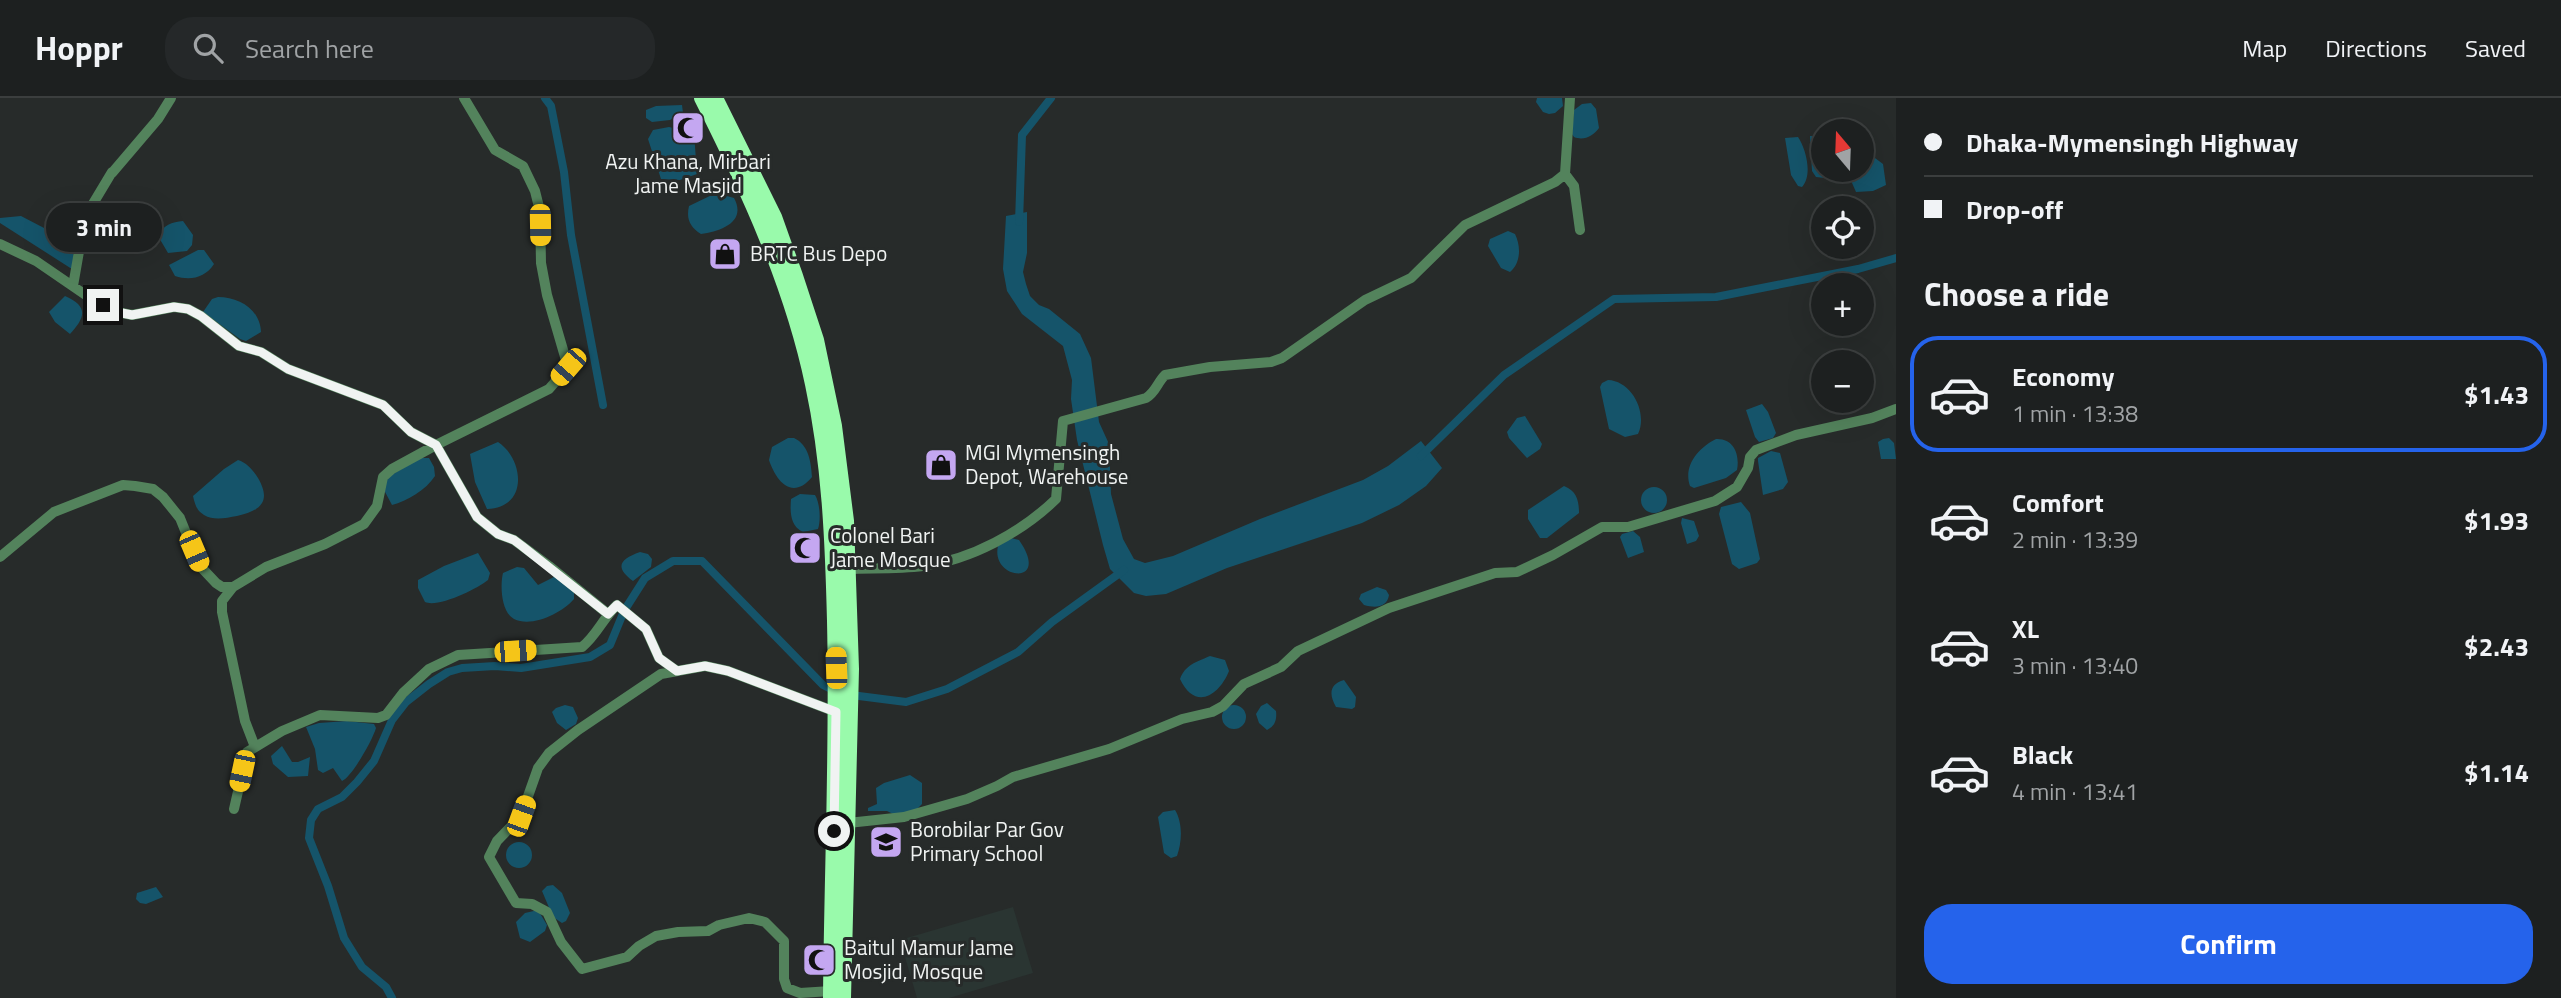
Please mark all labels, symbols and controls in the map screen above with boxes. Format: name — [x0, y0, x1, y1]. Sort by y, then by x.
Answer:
search box — [165, 17, 655, 80]
text: Hoppr — [35, 23, 123, 73]
icon: search — [189, 29, 227, 67]
text: Search here — [245, 29, 374, 68]
text: Map — [2242, 30, 2287, 66]
text: Directions — [2325, 30, 2427, 66]
text: Saved — [2465, 30, 2526, 66]
mosque icon: Azu Khana, Mirbari Jame Masjid — [669, 109, 707, 147]
north arrow — [1811, 119, 1874, 182]
map controls — [1811, 119, 1874, 413]
text: Dhaka-Mymensingh Highway — [1966, 123, 2298, 162]
place label: Azu Khana, Mirbari Jame Masjid — [605, 145, 771, 201]
text: Drop-off — [1966, 190, 2063, 229]
button: locate — [1811, 196, 1874, 259]
callout: 3 min — [45, 204, 161, 252]
car — [530, 204, 551, 246]
text: 3 min — [76, 210, 132, 245]
shop icon: BRTC Bus Depo — [706, 235, 744, 273]
place label: BRTC Bus Depo — [750, 237, 887, 269]
text: Choose a ride — [1924, 270, 2109, 318]
button: + — [1811, 273, 1874, 336]
route end — [87, 289, 119, 321]
car — [547, 344, 590, 390]
button: − — [1811, 350, 1874, 413]
text: Economy — [2012, 357, 2114, 396]
icon: car — [1928, 363, 1991, 426]
text: $1.43 — [2464, 375, 2529, 414]
text: 1 min · 13:38 — [2012, 396, 2138, 431]
place label: MGI Mymensingh Depot, Warehouse — [965, 436, 1128, 492]
shop icon: MGI Mymensingh Depot, Warehouse — [922, 446, 960, 484]
text: Comfort — [2012, 483, 2104, 522]
icon: car — [1928, 489, 1991, 552]
text: $1.93 — [2464, 501, 2529, 540]
place label: Colonel Bari Jame Mosque — [830, 519, 951, 575]
text: 2 min · 13:39 — [2012, 522, 2138, 557]
car — [177, 528, 212, 574]
mosque icon: Colonel Bari Jame Mosque — [786, 529, 824, 567]
text: XL — [2012, 609, 2039, 648]
icon: car — [1928, 615, 1991, 678]
text: $2.43 — [2464, 627, 2529, 666]
car — [494, 639, 537, 663]
car — [825, 647, 848, 689]
text: 3 min · 13:40 — [2012, 648, 2138, 683]
text: Black — [2012, 735, 2073, 774]
icon: car — [1928, 741, 1991, 804]
car — [228, 748, 257, 794]
text: $1.14 — [2464, 753, 2529, 792]
text: 4 min · 13:41 — [2012, 774, 2138, 809]
car — [504, 793, 539, 839]
place label: Borobilar Par Gov Primary School — [910, 813, 1064, 869]
route start — [818, 815, 850, 847]
school or university icon: Borobilar Par Gov Primary School — [867, 823, 905, 861]
button: Confirm — [1924, 904, 2533, 984]
place label: Baitul Mamur Jame Mosjid, Mosque — [844, 931, 1014, 987]
mosque icon: Baitul Mamur Jame Mosjid, Mosque — [800, 941, 838, 979]

